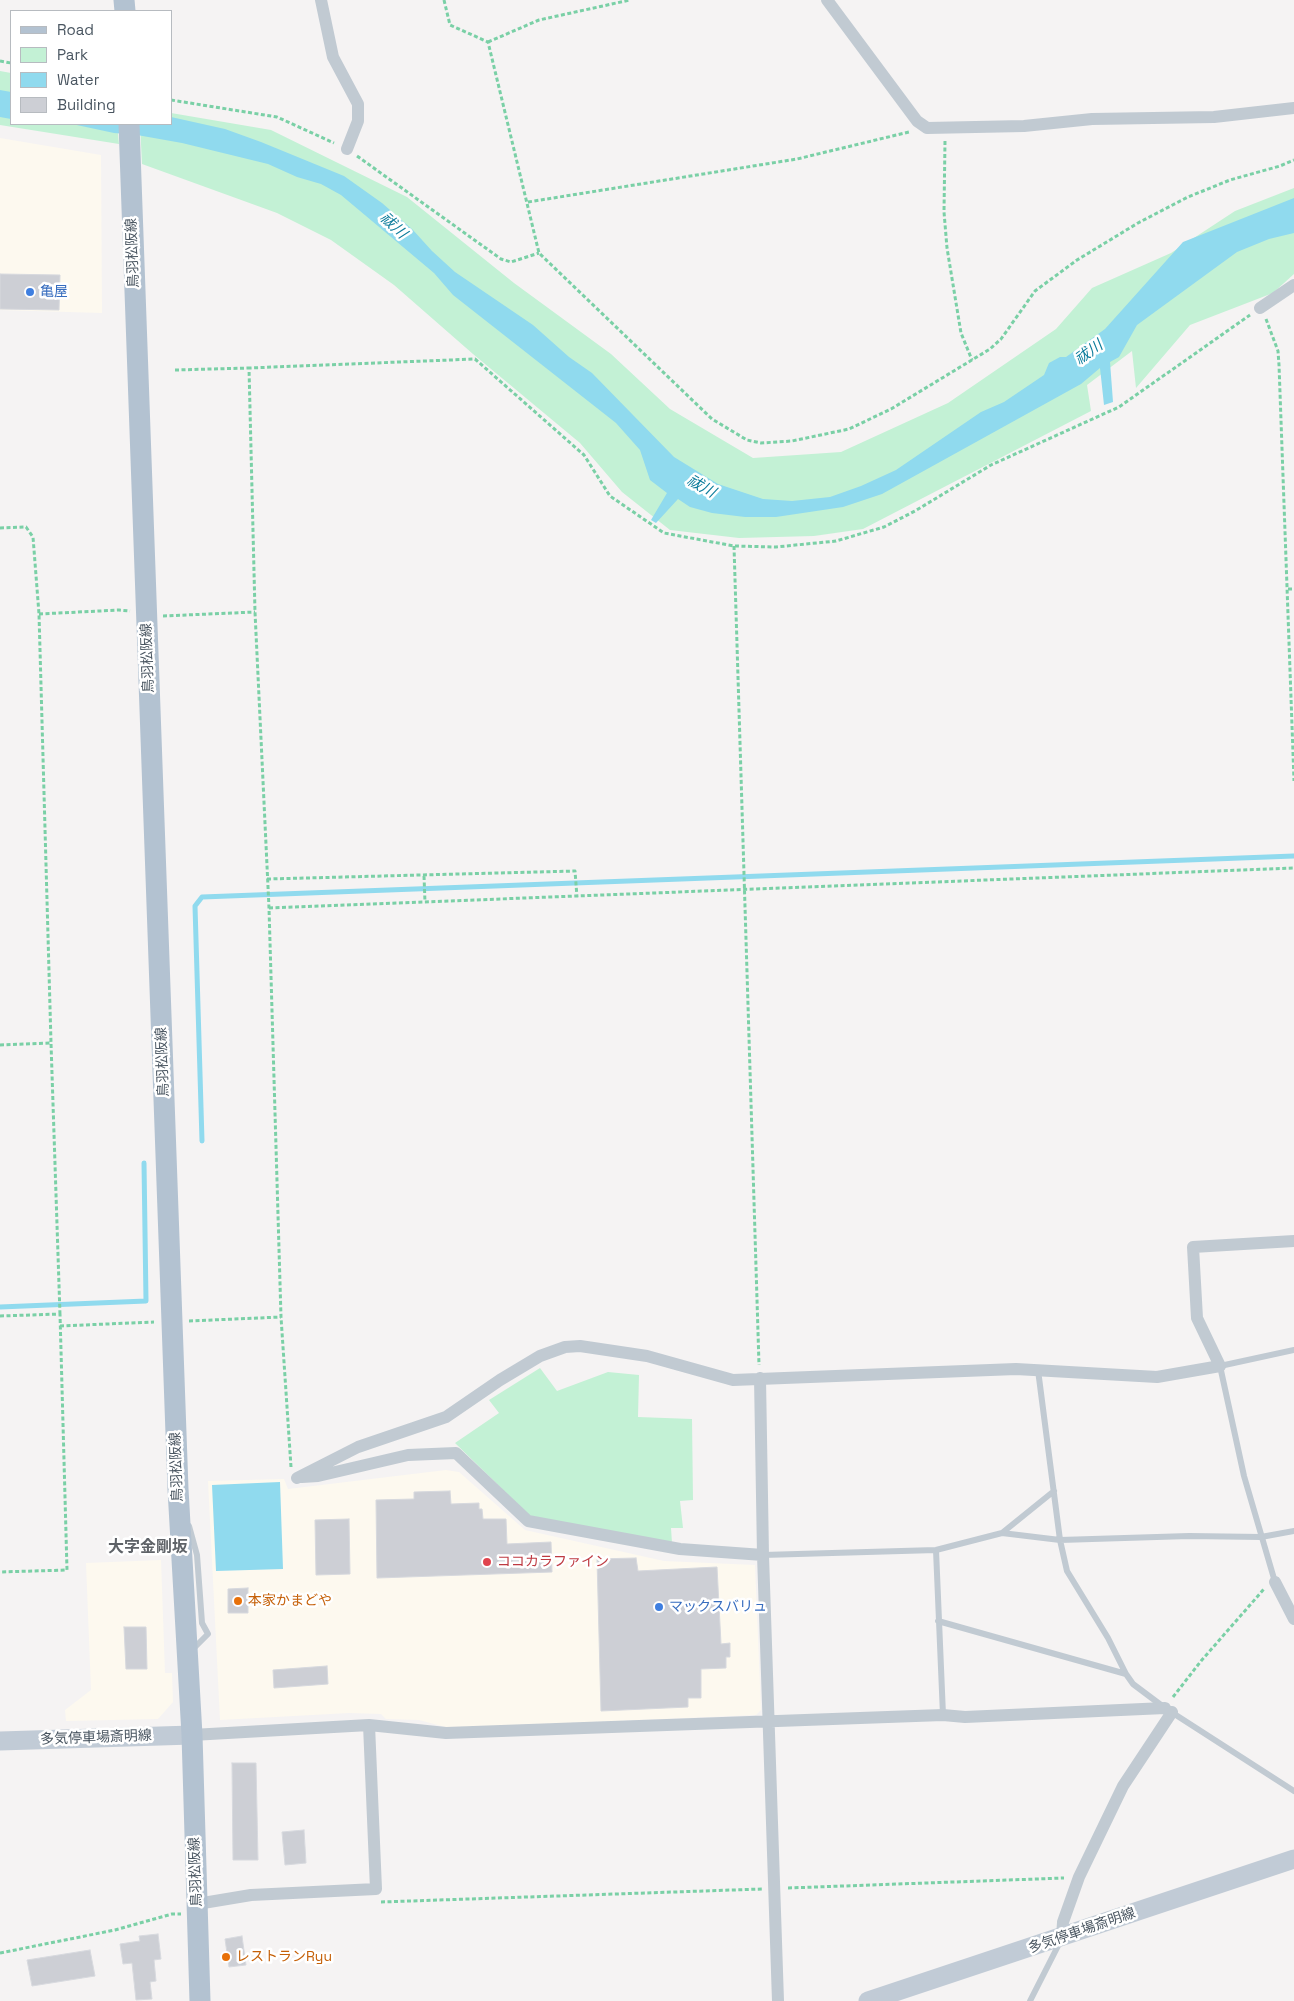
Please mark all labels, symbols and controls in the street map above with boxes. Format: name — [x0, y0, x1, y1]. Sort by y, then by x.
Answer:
legend — [10, 10, 172, 125]
text: Road — [57, 20, 94, 39]
text: Park — [57, 45, 88, 64]
text: Water — [57, 70, 99, 89]
text: Building — [57, 95, 116, 114]
water label: 祓川 — [376, 209, 410, 243]
street label: 鳥羽松阪線 — [123, 218, 143, 288]
place label: 亀屋 — [40, 284, 68, 300]
marker: 亀屋 — [24, 286, 36, 298]
water label: 祓川 — [1072, 337, 1106, 369]
water label: 祓川 — [684, 472, 718, 502]
street label: 鳥羽松阪線 — [138, 623, 158, 693]
street label: 鳥羽松阪線 — [153, 1027, 173, 1097]
street label: 鳥羽松阪線 — [167, 1432, 187, 1502]
district label: 大字金剛坂 — [108, 1538, 188, 1558]
place label: ココカラファイン — [497, 1554, 609, 1570]
marker: ココカラファイン — [481, 1556, 493, 1568]
place label: 本家かまどや — [248, 1593, 332, 1609]
marker: 本家かまどや — [232, 1595, 244, 1607]
place label: マックスバリュ — [669, 1599, 767, 1615]
marker: マックスバリュ — [653, 1601, 665, 1613]
street label: 多気停車場斎明線 — [40, 1728, 152, 1748]
street label: 鳥羽松阪線 — [186, 1837, 206, 1907]
street label: 多気停車場斎明線 — [1026, 1905, 1138, 1957]
place label: レストランRyu — [236, 1949, 332, 1965]
marker: レストランRyu — [220, 1951, 232, 1963]

